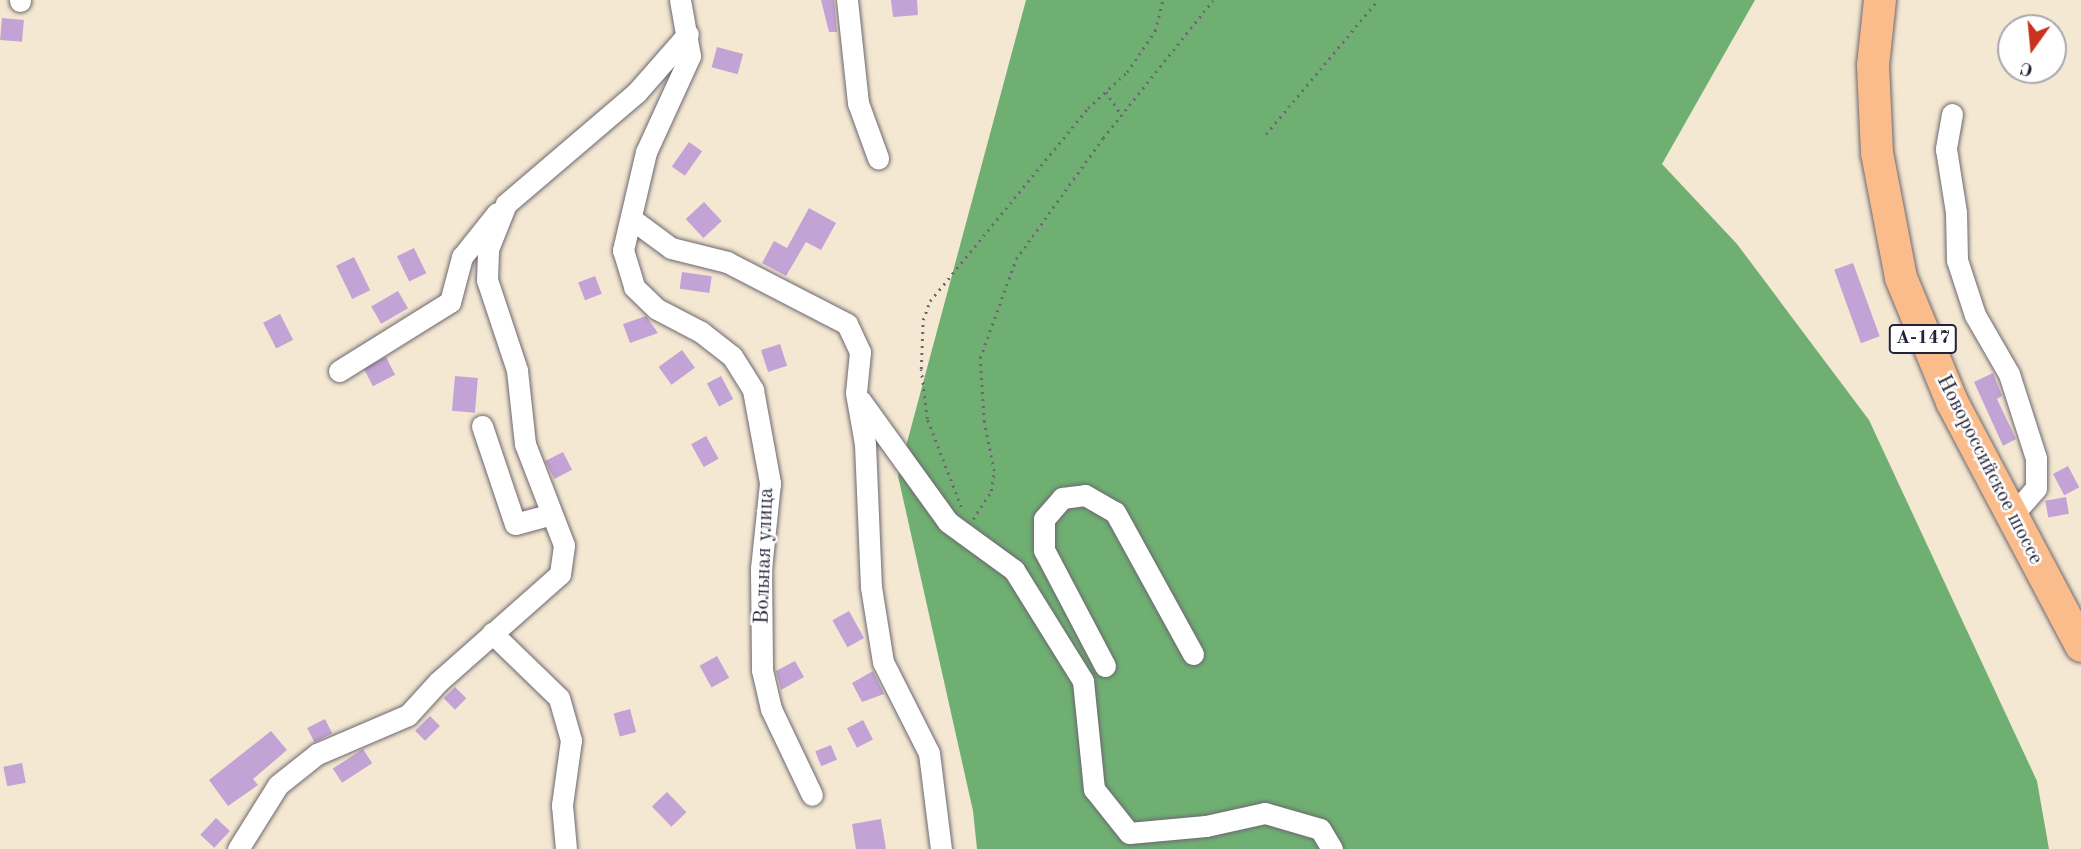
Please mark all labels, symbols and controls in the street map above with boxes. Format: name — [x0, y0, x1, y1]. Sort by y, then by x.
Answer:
north arrow — [1997, 14, 2067, 84]
text: С — [2018, 57, 2035, 79]
road number: А-147 — [1888, 324, 1958, 354]
street label: Новороссийское шоссе — [1930, 371, 2048, 569]
street label: Вольная улица — [750, 487, 780, 625]

